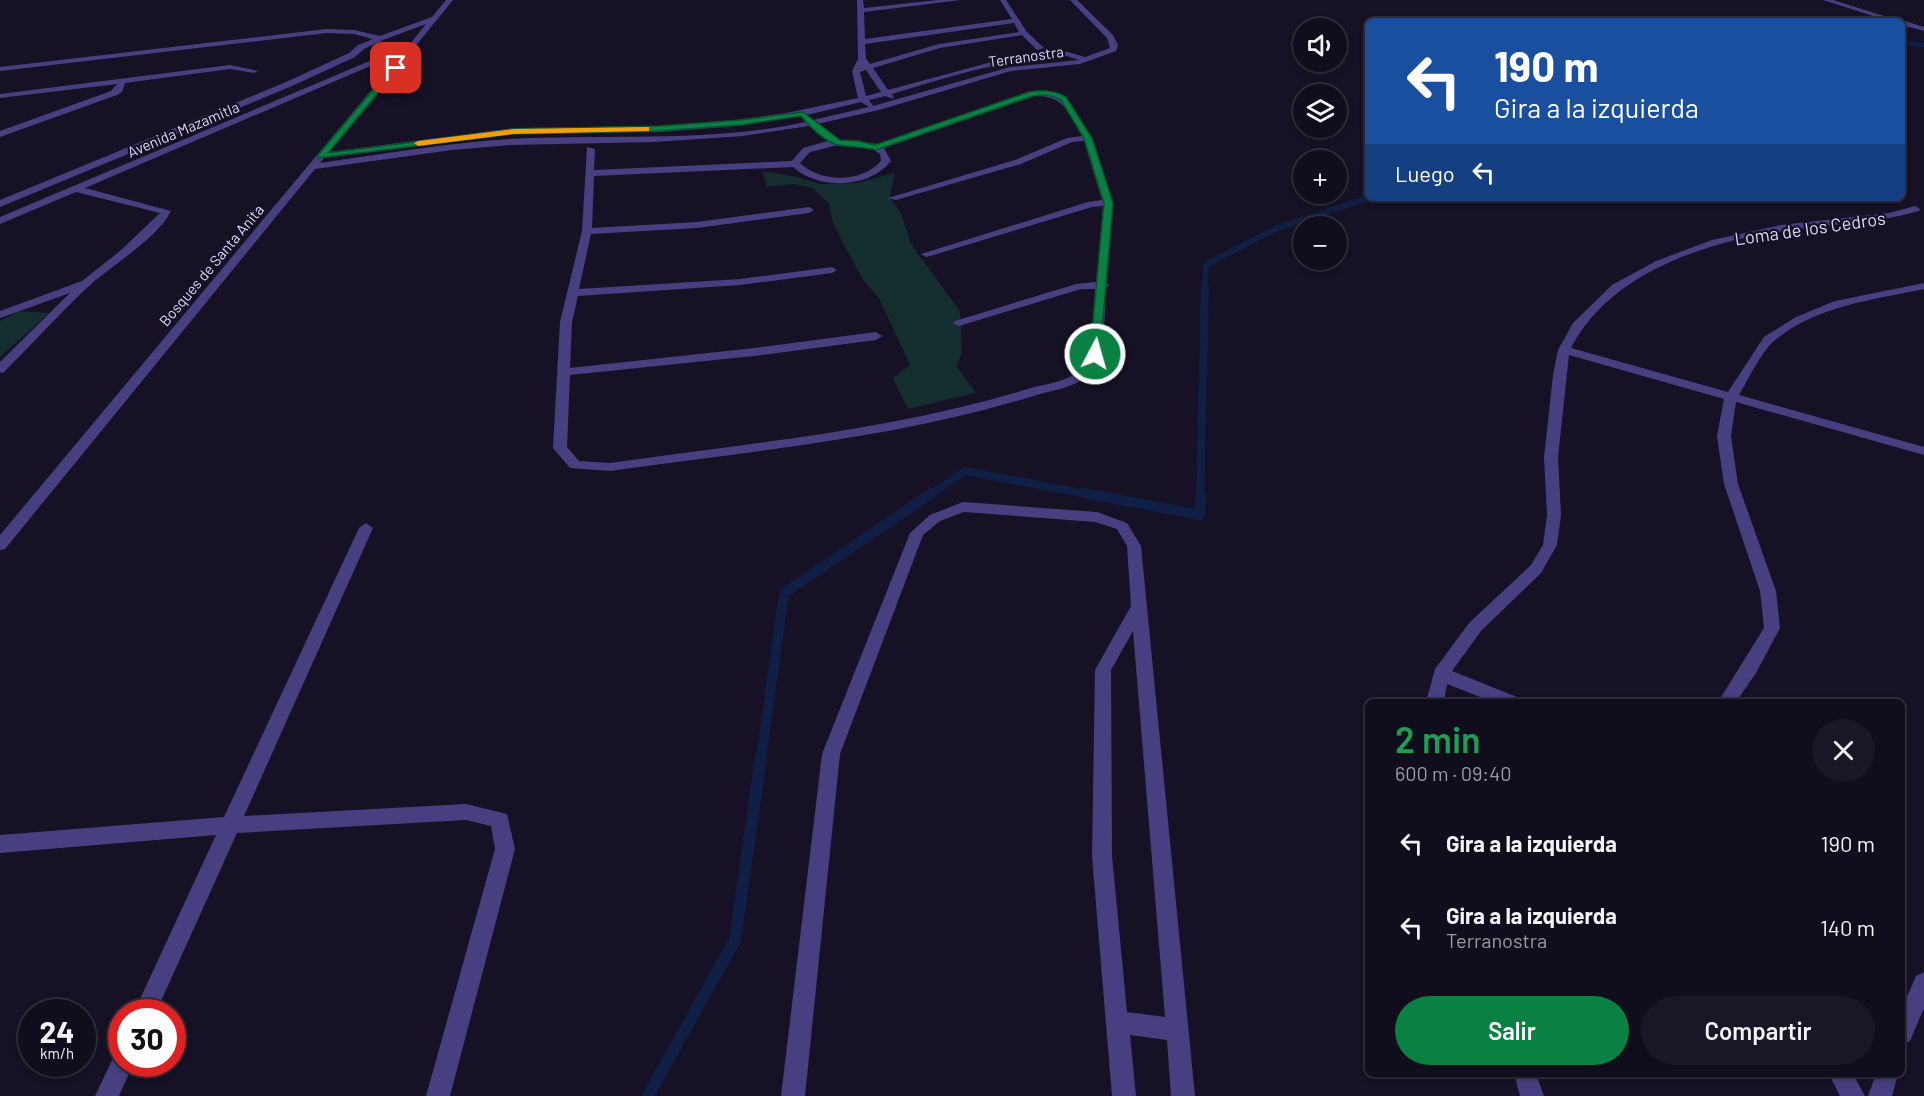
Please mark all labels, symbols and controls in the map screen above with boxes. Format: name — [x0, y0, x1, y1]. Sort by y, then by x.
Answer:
map controls — [1293, 18, 1347, 270]
button: sound — [1293, 18, 1347, 72]
text: 190 m — [1494, 40, 1599, 90]
pin — [370, 42, 421, 93]
street label: Terranostra — [987, 42, 1065, 70]
icon: left — [1395, 42, 1473, 120]
icon: arrive — [379, 51, 412, 84]
button: layers — [1293, 84, 1347, 138]
text: Gira a la izquierda — [1494, 91, 1699, 123]
street label: Avenida Mazamitla — [124, 97, 242, 161]
button: + — [1293, 150, 1347, 204]
icon: left — [1467, 156, 1500, 189]
text: Luego — [1395, 160, 1455, 186]
street label: Bosques de Santa Anita — [155, 201, 267, 329]
street label: Loma de los Cedros — [1733, 207, 1887, 249]
button: − — [1293, 216, 1347, 270]
position arrow — [1063, 322, 1127, 386]
text: 2 min — [1395, 717, 1481, 760]
button: close — [1812, 719, 1875, 782]
text: 600 m · 09:40 — [1395, 761, 1511, 785]
icon: left — [1395, 827, 1428, 860]
text: Gira a la izquierda — [1446, 830, 1617, 856]
text: 190 m — [1821, 830, 1875, 856]
text: Gira a la izquierda — [1446, 902, 1617, 928]
icon: left — [1395, 911, 1428, 944]
text: 140 m — [1820, 914, 1875, 940]
text: Terranostra — [1446, 928, 1547, 952]
button: Salir — [1395, 996, 1629, 1065]
button: Compartir — [1641, 996, 1875, 1065]
speed limit sign: 30 — [108, 999, 186, 1077]
text: 24 — [40, 1013, 74, 1049]
text: km/h — [40, 1044, 74, 1062]

